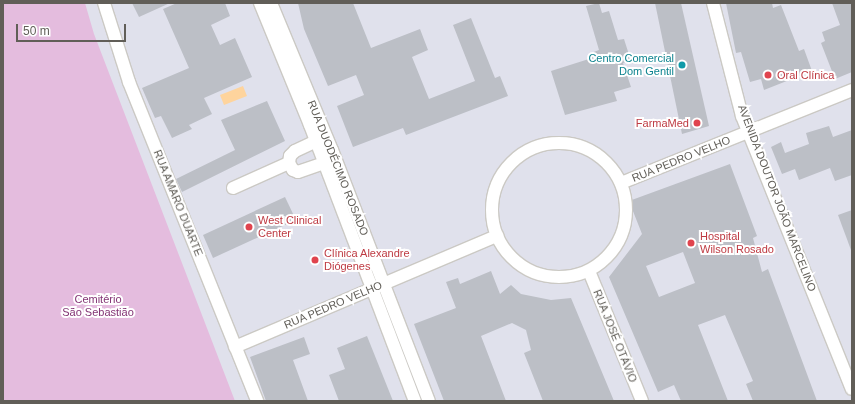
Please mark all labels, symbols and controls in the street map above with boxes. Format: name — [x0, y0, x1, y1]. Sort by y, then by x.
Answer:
scale bar — [18, 16, 128, 42]
text: 50 m — [23, 24, 50, 38]
place label: Centro Comercial Dom Gentil — [588, 52, 674, 78]
marker: Centro Comercial Dom Gentil — [677, 60, 687, 70]
place label: Oral Clínica — [777, 68, 834, 82]
marker: Oral Clínica — [762, 69, 774, 81]
street label: RUA DUODÉCIMO ROSADO — [305, 98, 371, 238]
street label: AVENIDA DOUTOR JOÃO MARCELINO — [735, 103, 819, 293]
place label: FarmaMed — [636, 116, 689, 130]
marker: FarmaMed — [692, 118, 702, 128]
street label: RUA PEDRO VELHO — [630, 133, 732, 185]
street label: RUA AMARO DUARTE — [150, 147, 206, 259]
place label: West Clinical Center — [258, 214, 321, 240]
marker: West Clinical Center — [243, 221, 255, 233]
place label: Hospital Wilson Rosado — [700, 230, 774, 256]
marker: Hospital Wilson Rosado — [685, 237, 697, 249]
place label: Clínica Alexandre Diógenes — [324, 247, 410, 273]
marker: Clínica Alexandre Diógenes — [309, 254, 321, 266]
street label: RUA PEDRO VELHO — [282, 278, 384, 332]
street label: RUA JOSÉ OTÁVIO — [590, 287, 640, 385]
park label: Cemitério São Sebastião — [62, 293, 134, 319]

